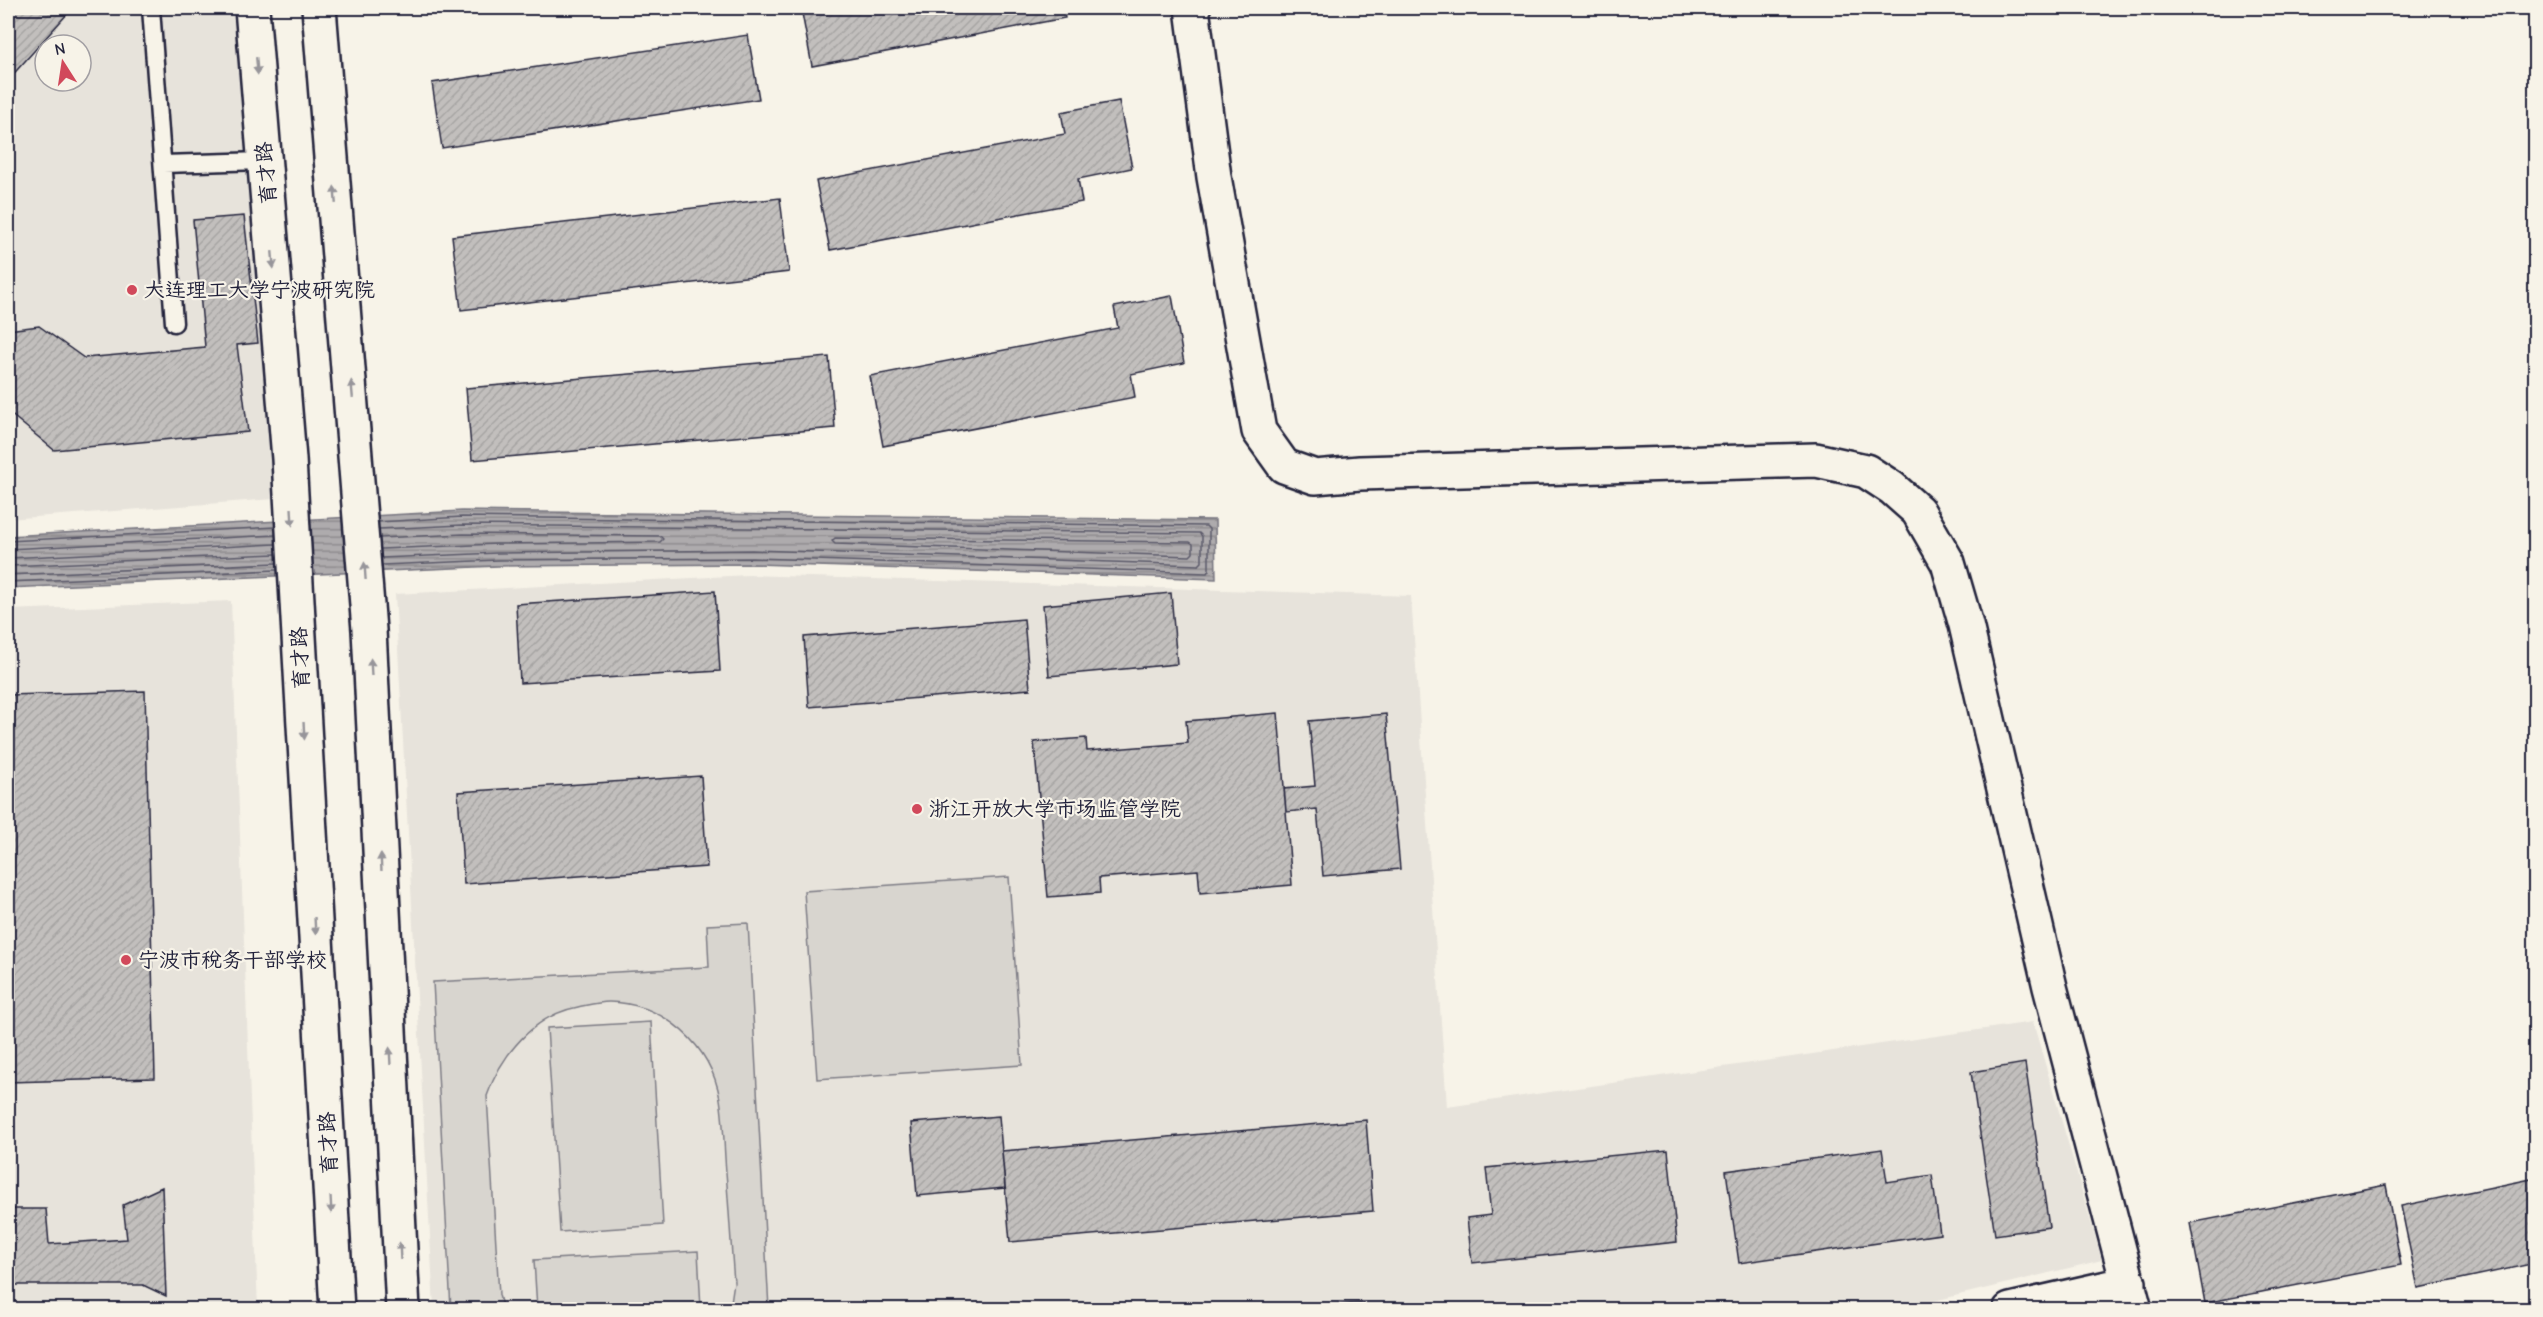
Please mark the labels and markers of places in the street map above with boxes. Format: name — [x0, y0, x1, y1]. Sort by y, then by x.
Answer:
place label: 大连理工大学宁波研究院 — [144, 278, 375, 302]
marker: 大连理工大学宁波研究院 — [125, 283, 139, 297]
place label: 浙江开放大学市场监管学院 — [929, 797, 1181, 821]
marker: 浙江开放大学市场监管学院 — [910, 802, 924, 816]
place label: 宁波市税务干部学校 — [138, 948, 327, 972]
marker: 宁波市税务干部学校 — [119, 953, 133, 967]

